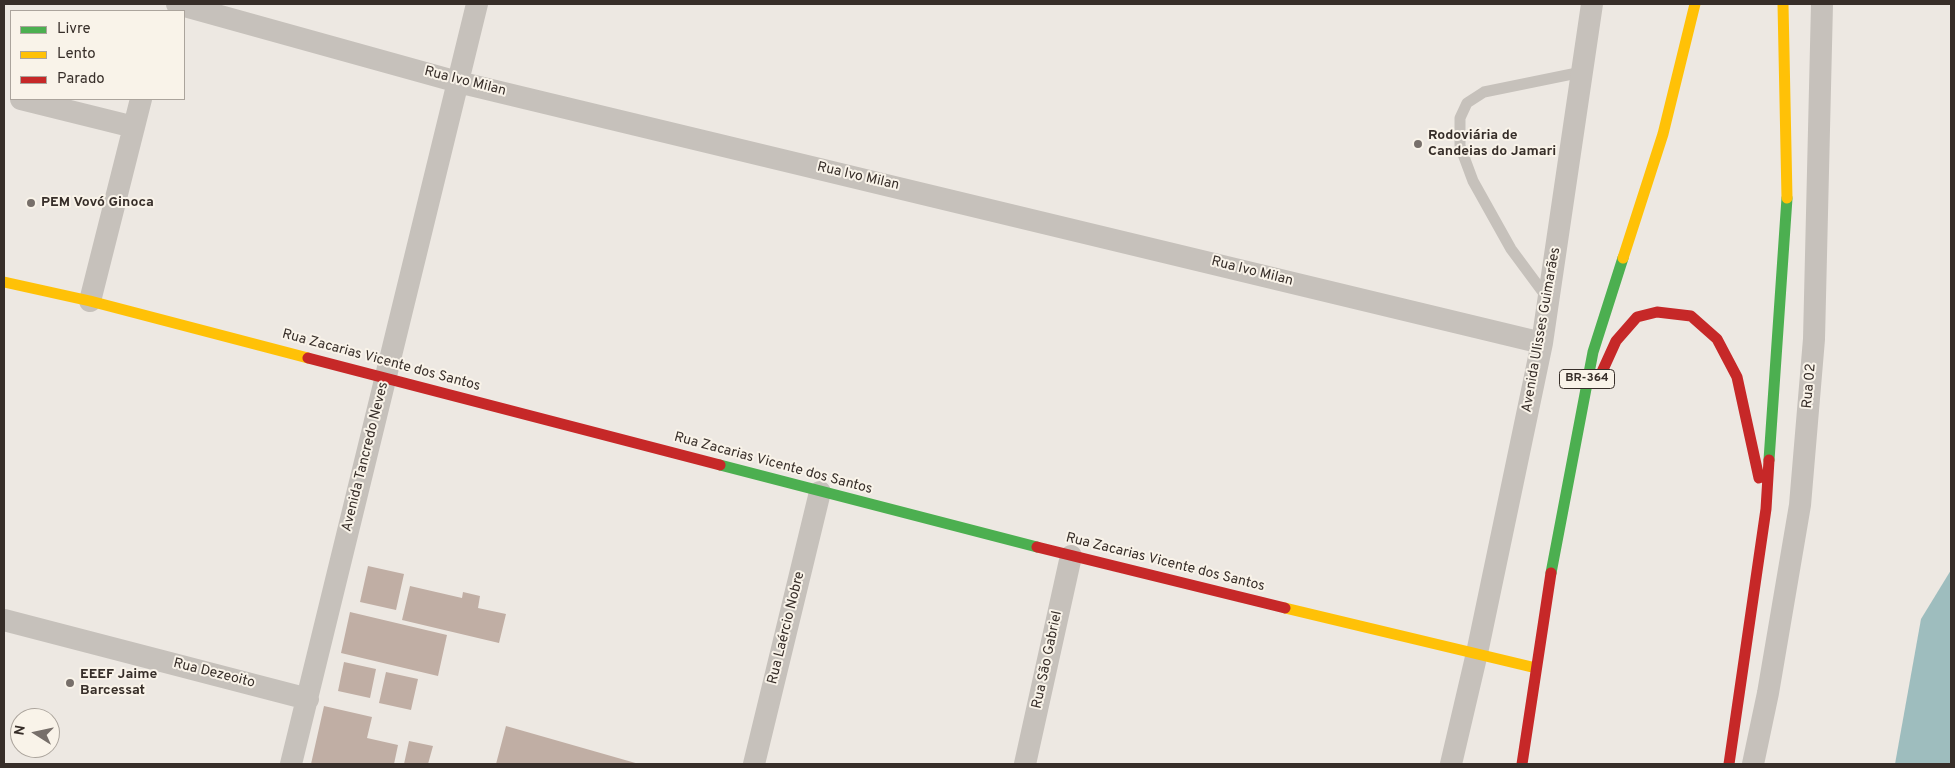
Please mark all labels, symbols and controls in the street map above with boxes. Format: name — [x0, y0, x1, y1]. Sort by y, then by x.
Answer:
legend — [10, 10, 185, 100]
text: Livre — [57, 20, 91, 39]
text: Lento — [57, 45, 96, 64]
street label: Rua Ivo Milan — [422, 64, 508, 100]
text: Parado — [57, 70, 105, 89]
place label: Rodoviária de Candeias do Jamari — [1428, 128, 1556, 160]
marker: Rodoviária de Candeias do Jamari — [1412, 138, 1424, 150]
street label: Rua Ivo Milan — [815, 159, 901, 195]
place label: PEM Vovó Ginoca — [41, 195, 154, 211]
marker: PEM Vovó Ginoca — [25, 197, 37, 209]
street label: Avenida Ulisses Guimarães — [1519, 246, 1565, 414]
street label: Rua Ivo Milan — [1209, 254, 1295, 290]
street label: Rua Zacarias Vicente dos Santos — [280, 326, 482, 396]
street label: Rua 02 — [1800, 363, 1820, 409]
road number: BR-364 — [1560, 369, 1614, 388]
street label: Avenida Tancredo Neves — [339, 380, 393, 534]
street label: Rua Zacarias Vicente dos Santos — [672, 429, 874, 499]
street label: Rua Zacarias Vicente dos Santos — [1064, 530, 1266, 596]
street label: Rua Laércio Nobre — [765, 570, 809, 686]
street label: Rua São Gabriel — [1029, 610, 1067, 710]
street label: Rua Dezeoito — [171, 656, 257, 692]
place label: EEEF Jaime Barcessat — [80, 667, 157, 700]
marker: EEEF Jaime Barcessat — [64, 677, 76, 689]
north arrow — [10, 708, 60, 758]
text: N — [11, 724, 30, 737]

